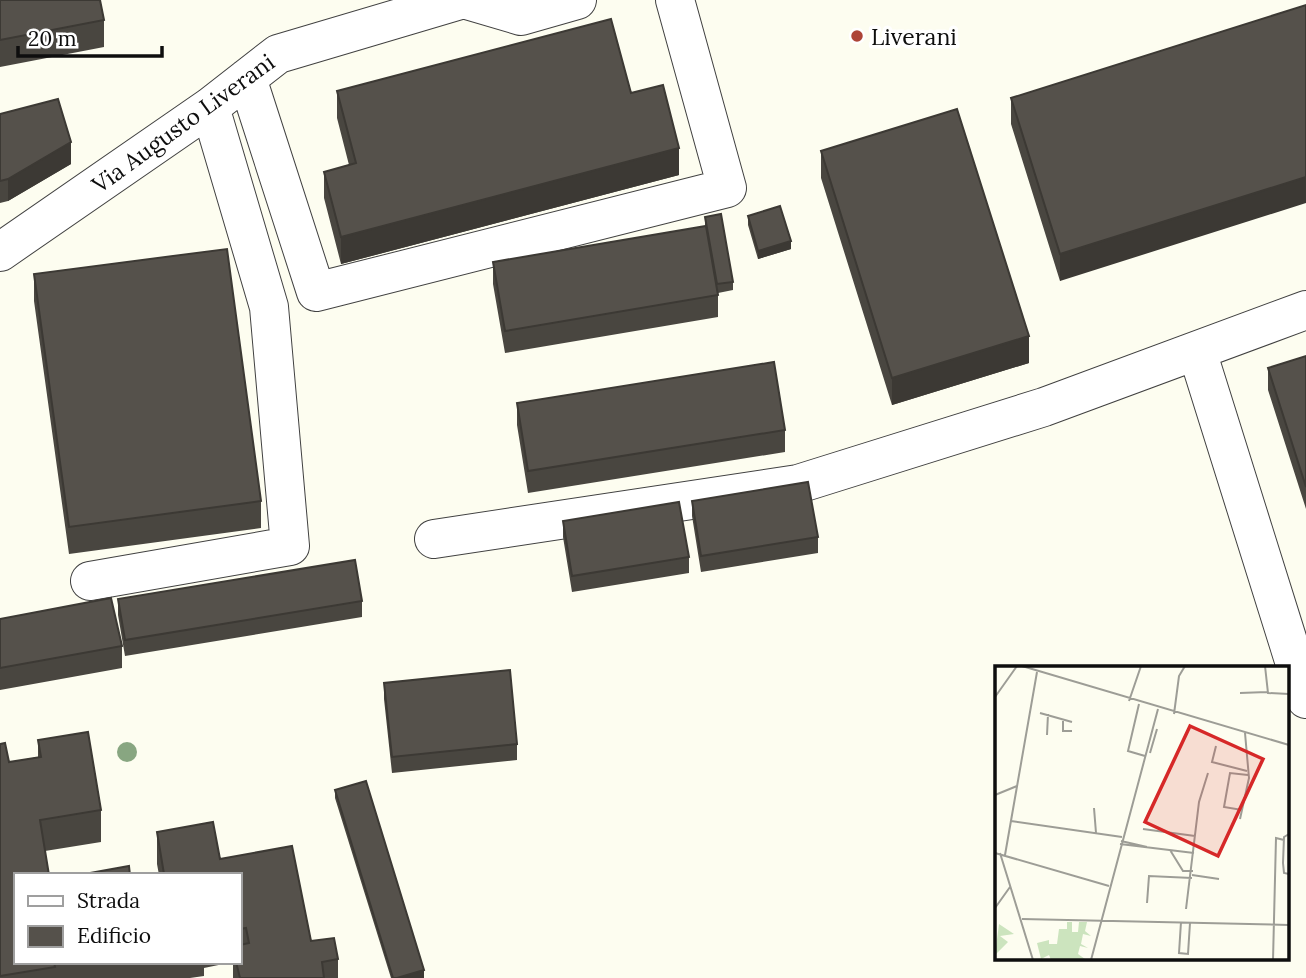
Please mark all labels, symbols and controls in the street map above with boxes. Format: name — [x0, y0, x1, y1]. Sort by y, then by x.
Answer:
scale bar — [18, 14, 161, 58]
place label: Liverani — [871, 22, 957, 51]
text: 20 m — [28, 25, 77, 52]
marker: Liverani — [849, 28, 865, 44]
street label: Via Augusto Liverani — [85, 47, 280, 200]
inset map — [995, 666, 1288, 960]
legend — [14, 873, 242, 964]
text: Strada — [77, 887, 140, 914]
text: Edificio — [77, 922, 151, 949]

